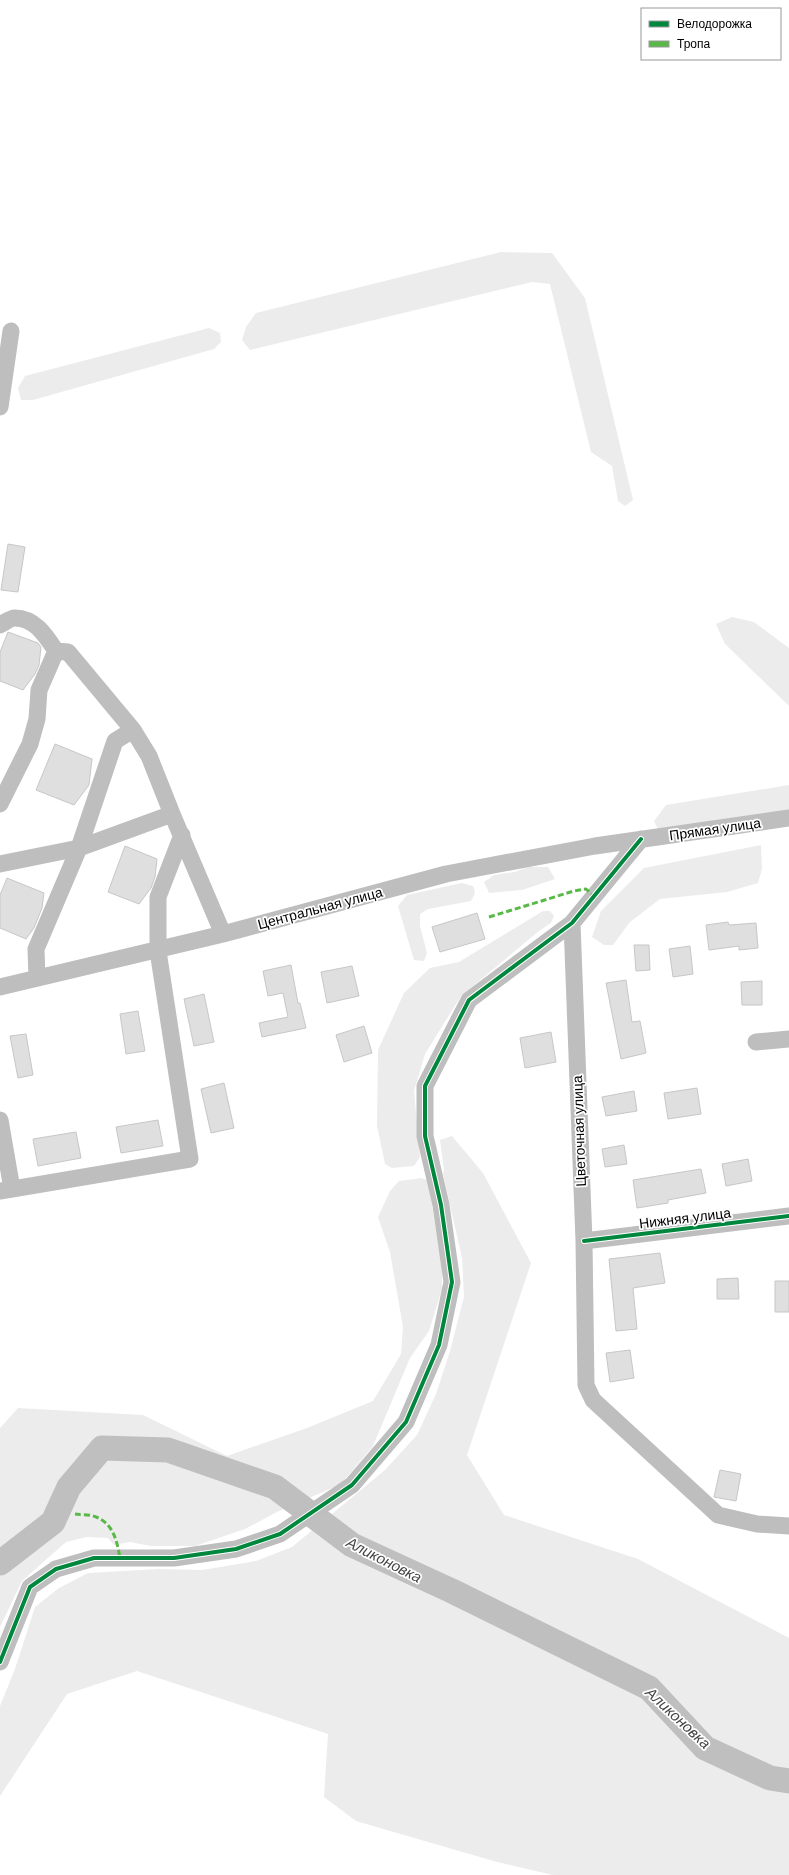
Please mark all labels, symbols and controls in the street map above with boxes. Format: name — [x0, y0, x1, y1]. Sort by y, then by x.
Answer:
legend — [641, 8, 781, 60]
text: Велодорожка — [677, 16, 752, 32]
text: Тропа — [677, 36, 711, 52]
street label: Прямая улица — [668, 814, 762, 844]
street label: Центральная улица — [256, 883, 385, 933]
street label: Цветочная улица — [568, 1075, 590, 1187]
street label: Нижняя улица — [638, 1203, 732, 1233]
water label: Аликоновка — [342, 1532, 425, 1588]
water label: Аликоновка — [640, 1682, 715, 1753]

